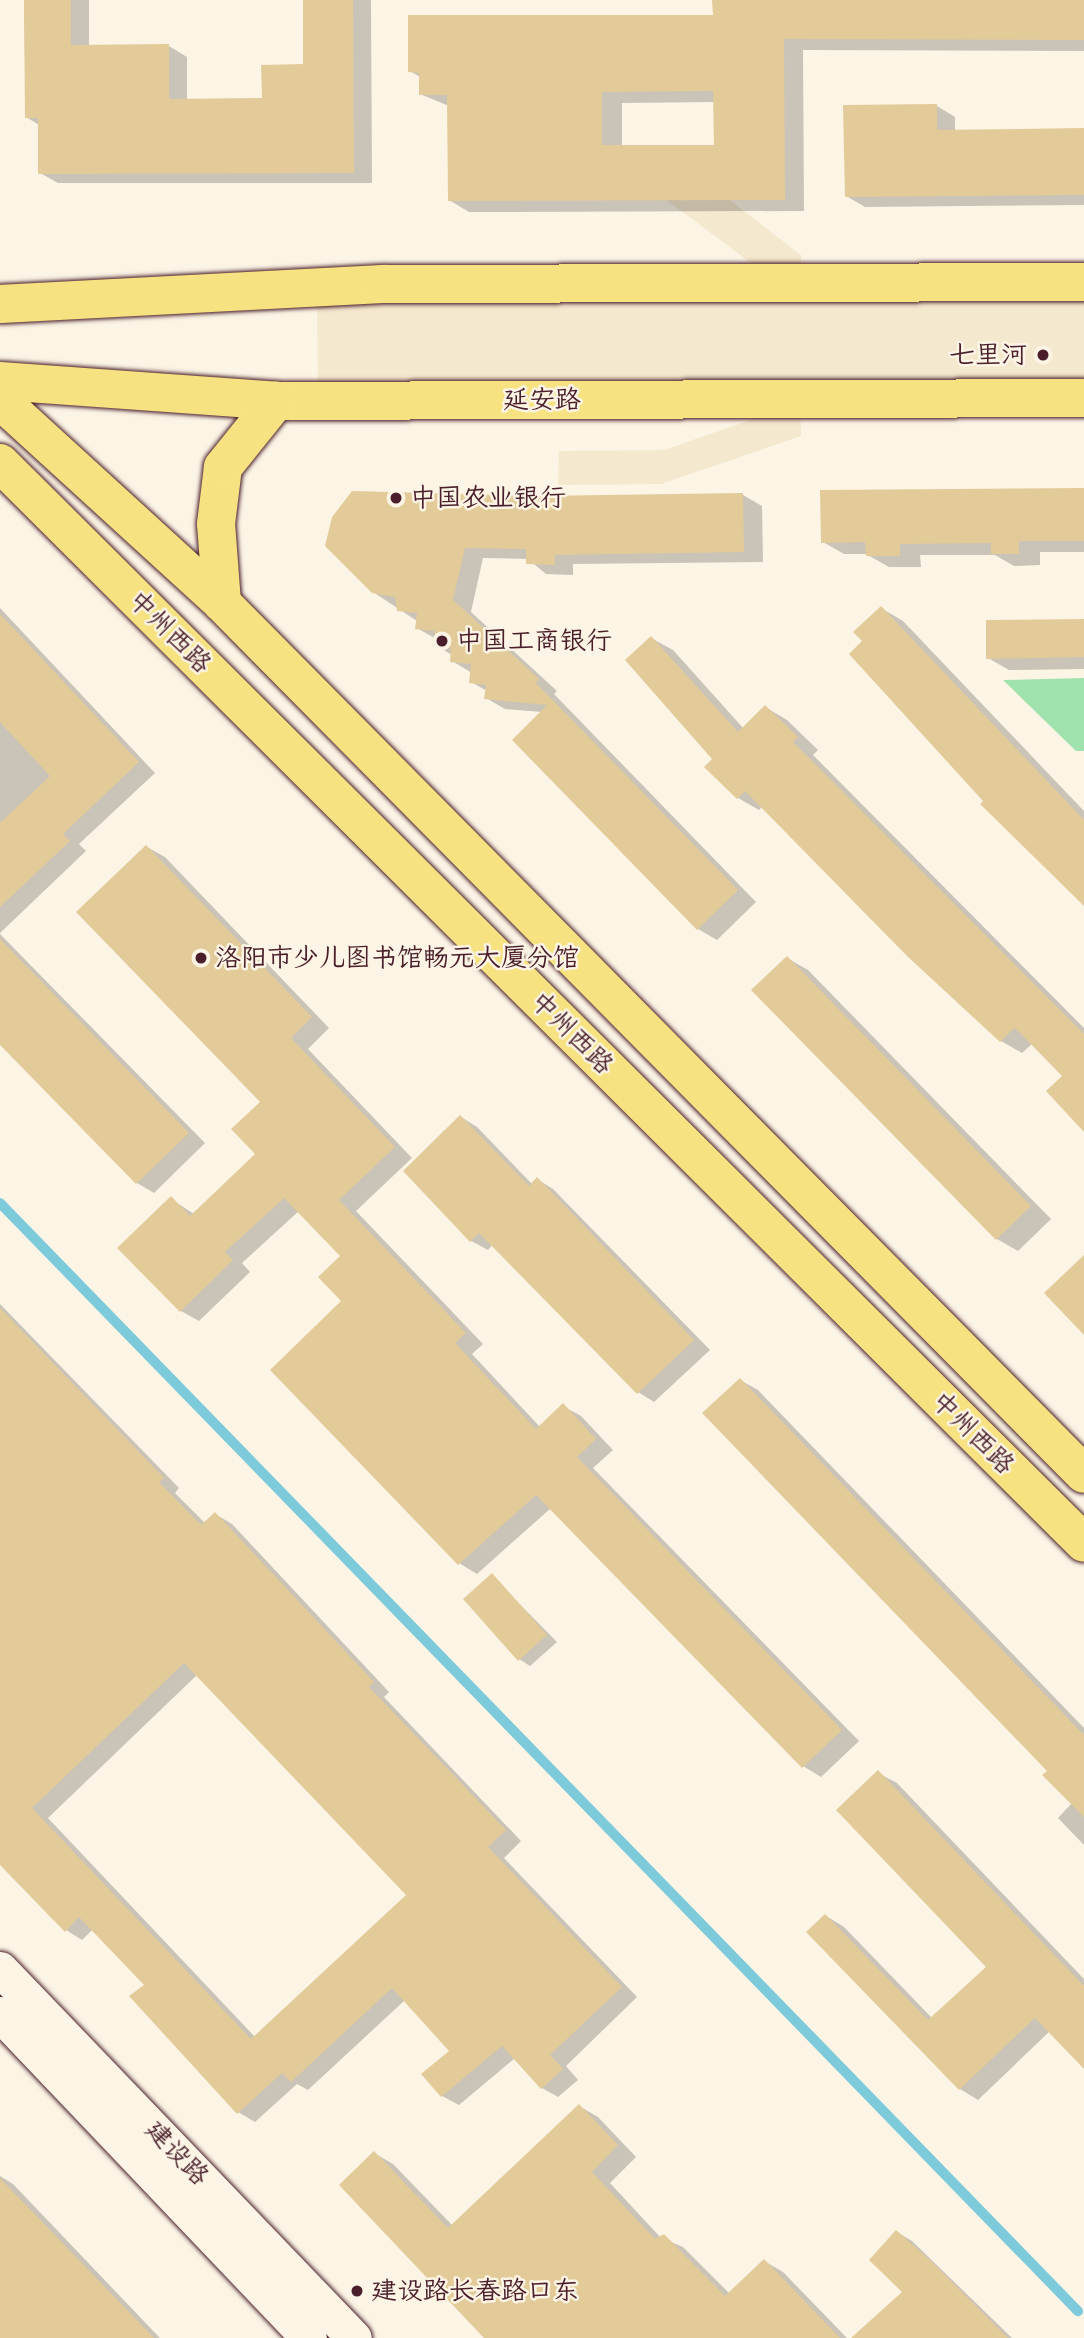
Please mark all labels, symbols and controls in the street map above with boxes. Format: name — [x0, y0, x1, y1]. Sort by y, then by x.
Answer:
place label: 七里河 — [949, 339, 1027, 371]
marker: 七里河 — [1033, 345, 1053, 365]
street label: 延安路 — [503, 384, 581, 416]
place label: 中国农业银行 — [410, 482, 566, 514]
marker: 中国农业银行 — [388, 490, 404, 506]
street label: 中州西路 — [122, 584, 218, 680]
place label: 中国工商银行 — [456, 625, 612, 657]
marker: 中国工商银行 — [434, 633, 450, 649]
place label: 洛阳市少儿图书馆畅元大厦分馆 — [215, 942, 579, 974]
marker: 洛阳市少儿图书馆畅元大厦分馆 — [193, 950, 209, 966]
street label: 中州西路 — [524, 985, 620, 1081]
street label: 中州西路 — [925, 1385, 1021, 1481]
street label: 建设路 — [139, 2114, 215, 2192]
place label: 建设路长春路口东 — [371, 2275, 579, 2307]
marker: 建设路长春路口东 — [349, 2283, 365, 2299]

